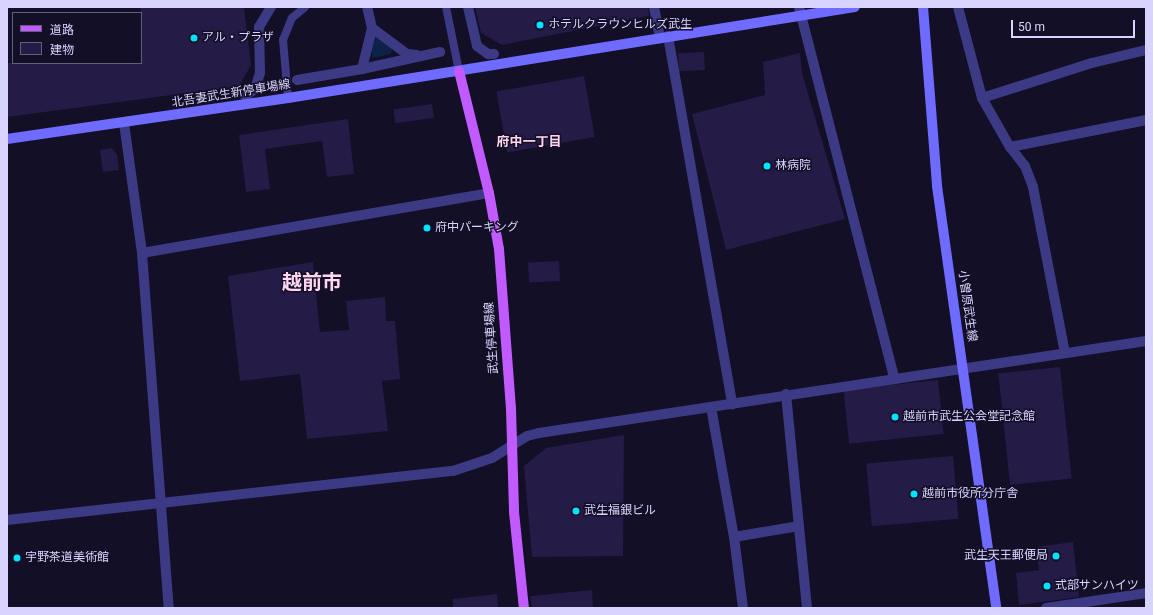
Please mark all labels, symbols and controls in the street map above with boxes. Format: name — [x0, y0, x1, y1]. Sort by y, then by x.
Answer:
legend — [12, 12, 142, 64]
scale bar — [1013, 12, 1137, 38]
place label: ホテルクラウンヒルズ武生 — [548, 18, 692, 32]
marker: ホテルクラウンヒルズ武生 — [535, 20, 545, 30]
text: 50 m — [1018, 20, 1045, 34]
text: 道路 — [50, 23, 74, 37]
place label: アル・プラザ — [202, 31, 274, 45]
marker: アル・プラザ — [189, 33, 199, 43]
text: 建物 — [50, 43, 74, 57]
street label: 北吾妻武生新停車場線 — [171, 78, 291, 110]
district label: 府中一丁目 — [497, 134, 561, 150]
place label: 林病院 — [775, 159, 811, 173]
marker: 林病院 — [762, 161, 772, 171]
place label: 府中パーキング — [435, 221, 519, 235]
marker: 府中パーキング — [422, 223, 432, 233]
street label: 小曽原武生線 — [955, 269, 979, 343]
district label: 越前市 — [282, 270, 342, 294]
street label: 武生停車場線 — [482, 302, 502, 374]
place label: 越前市武生公会堂記念館 — [903, 410, 1035, 424]
marker: 越前市武生公会堂記念館 — [890, 412, 900, 422]
place label: 越前市役所分庁舎 — [922, 487, 1018, 501]
marker: 越前市役所分庁舎 — [909, 489, 919, 499]
place label: 武生福銀ビル — [584, 504, 656, 518]
marker: 武生福銀ビル — [571, 506, 581, 516]
place label: 武生天王郵便局 — [964, 549, 1048, 563]
place label: 宇野茶道美術館 — [25, 551, 109, 565]
marker: 武生天王郵便局 — [1051, 551, 1061, 561]
marker: 宇野茶道美術館 — [12, 553, 22, 563]
place label: 式部サンハイツ — [1055, 579, 1139, 593]
marker: 式部サンハイツ — [1042, 581, 1052, 591]

